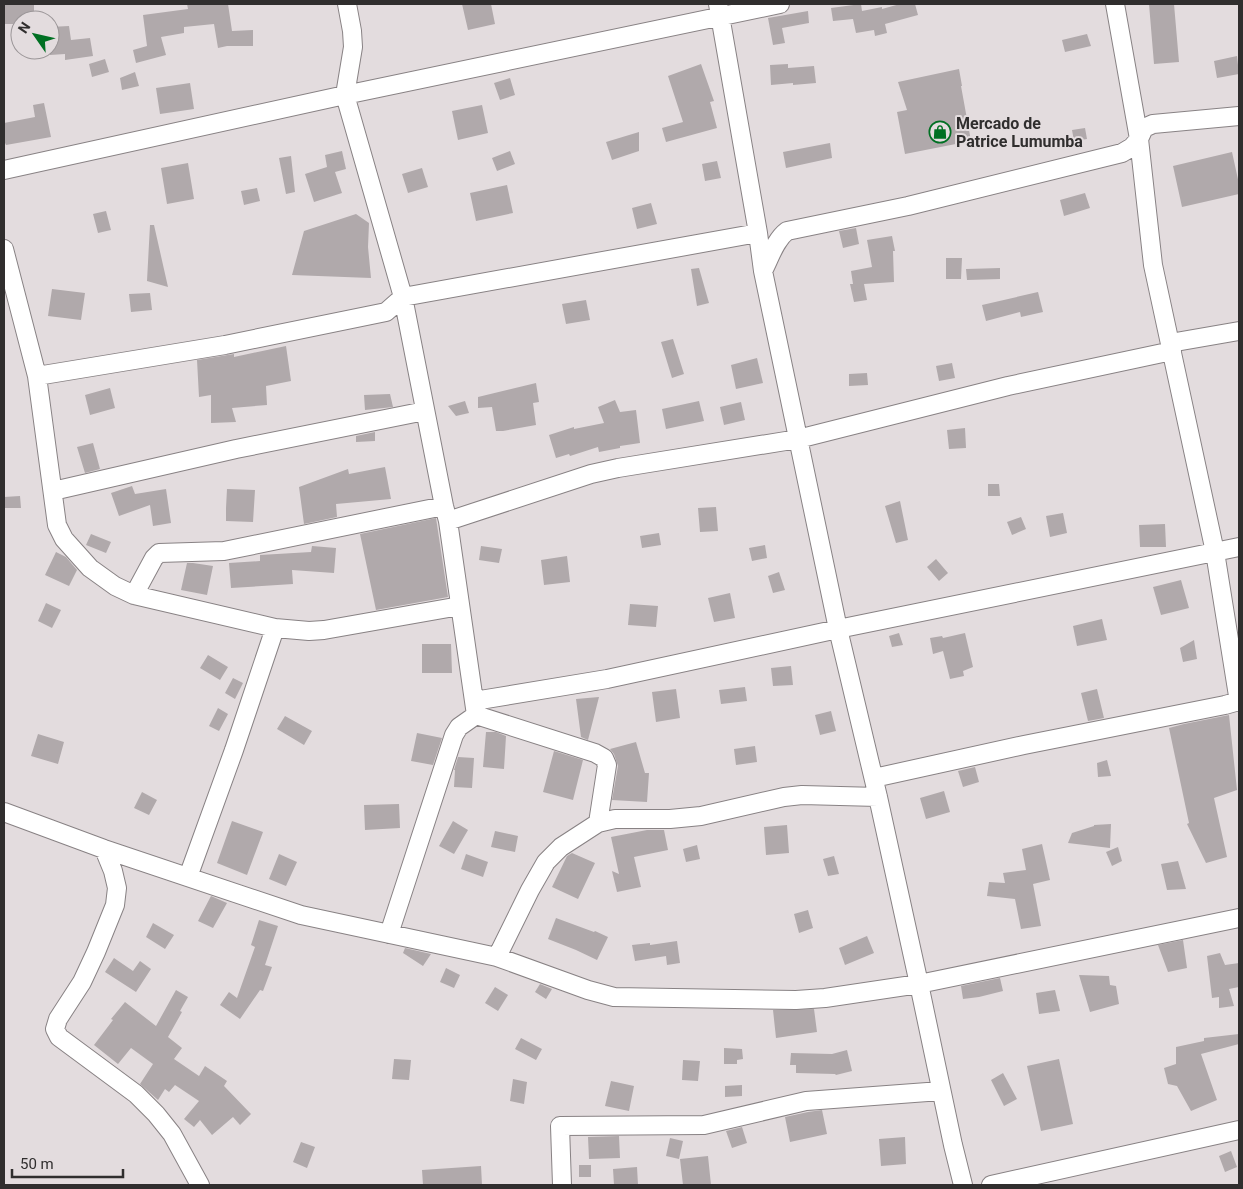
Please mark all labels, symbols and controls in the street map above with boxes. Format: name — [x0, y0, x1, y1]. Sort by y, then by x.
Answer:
north arrow — [10, 10, 60, 60]
text: N — [15, 19, 34, 36]
place label: Mercado de Patrice Lumumba — [956, 114, 1083, 151]
shop icon: Mercado de Patrice Lumumba — [928, 120, 952, 144]
scale bar — [12, 1146, 124, 1178]
text: 50 m — [20, 1155, 54, 1173]

